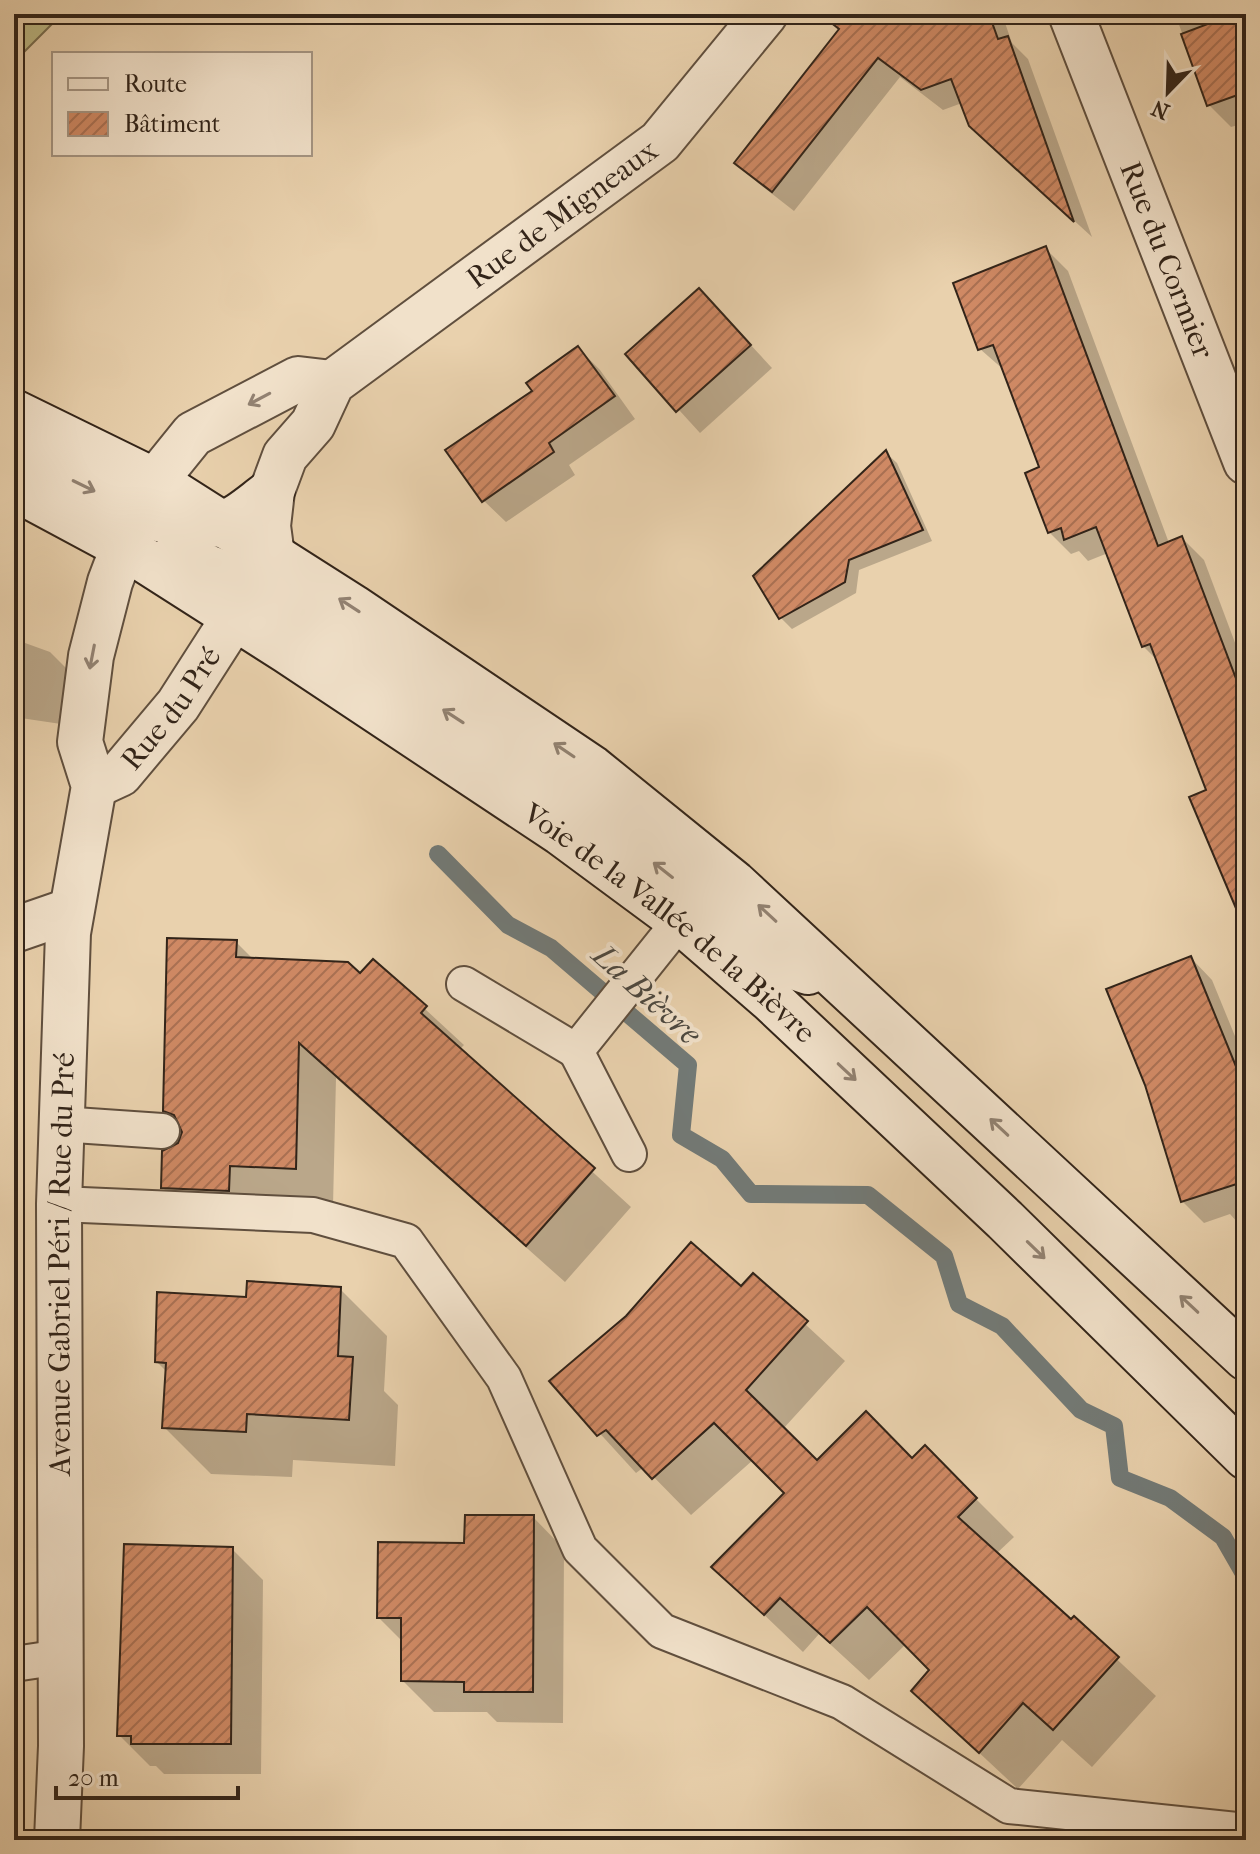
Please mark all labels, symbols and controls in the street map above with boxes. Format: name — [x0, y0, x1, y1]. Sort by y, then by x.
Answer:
legend — [52, 52, 312, 156]
north arrow — [1128, 52, 1208, 132]
text: Route — [124, 70, 187, 98]
text: N — [1148, 94, 1173, 125]
text: Bâtiment — [124, 110, 221, 138]
street label: Rue de Migneaux — [460, 133, 665, 296]
street label: Rue du Cormier — [1112, 157, 1221, 364]
one-way arrow — [248, 392, 272, 407]
one-way arrow — [71, 479, 95, 494]
one-way arrow — [338, 597, 360, 613]
street label: Rue du Pré — [114, 641, 229, 777]
one-way arrow — [83, 644, 98, 670]
one-way arrow — [443, 708, 465, 725]
one-way arrow — [554, 742, 576, 758]
street label: Voie de la Vallée de la Bièvre — [516, 795, 823, 1051]
one-way arrow — [653, 861, 674, 878]
one-way arrow — [757, 904, 777, 922]
water label: La Bièvre — [584, 935, 709, 1053]
street label: Avenue Gabriel Péri / Rue du Pré — [42, 1052, 82, 1477]
one-way arrow — [837, 1062, 857, 1081]
one-way arrow — [990, 1118, 1010, 1136]
one-way arrow — [1026, 1240, 1045, 1259]
one-way arrow — [1179, 1295, 1199, 1314]
scale bar — [56, 1750, 238, 1800]
text: 20 m — [68, 1764, 119, 1792]

